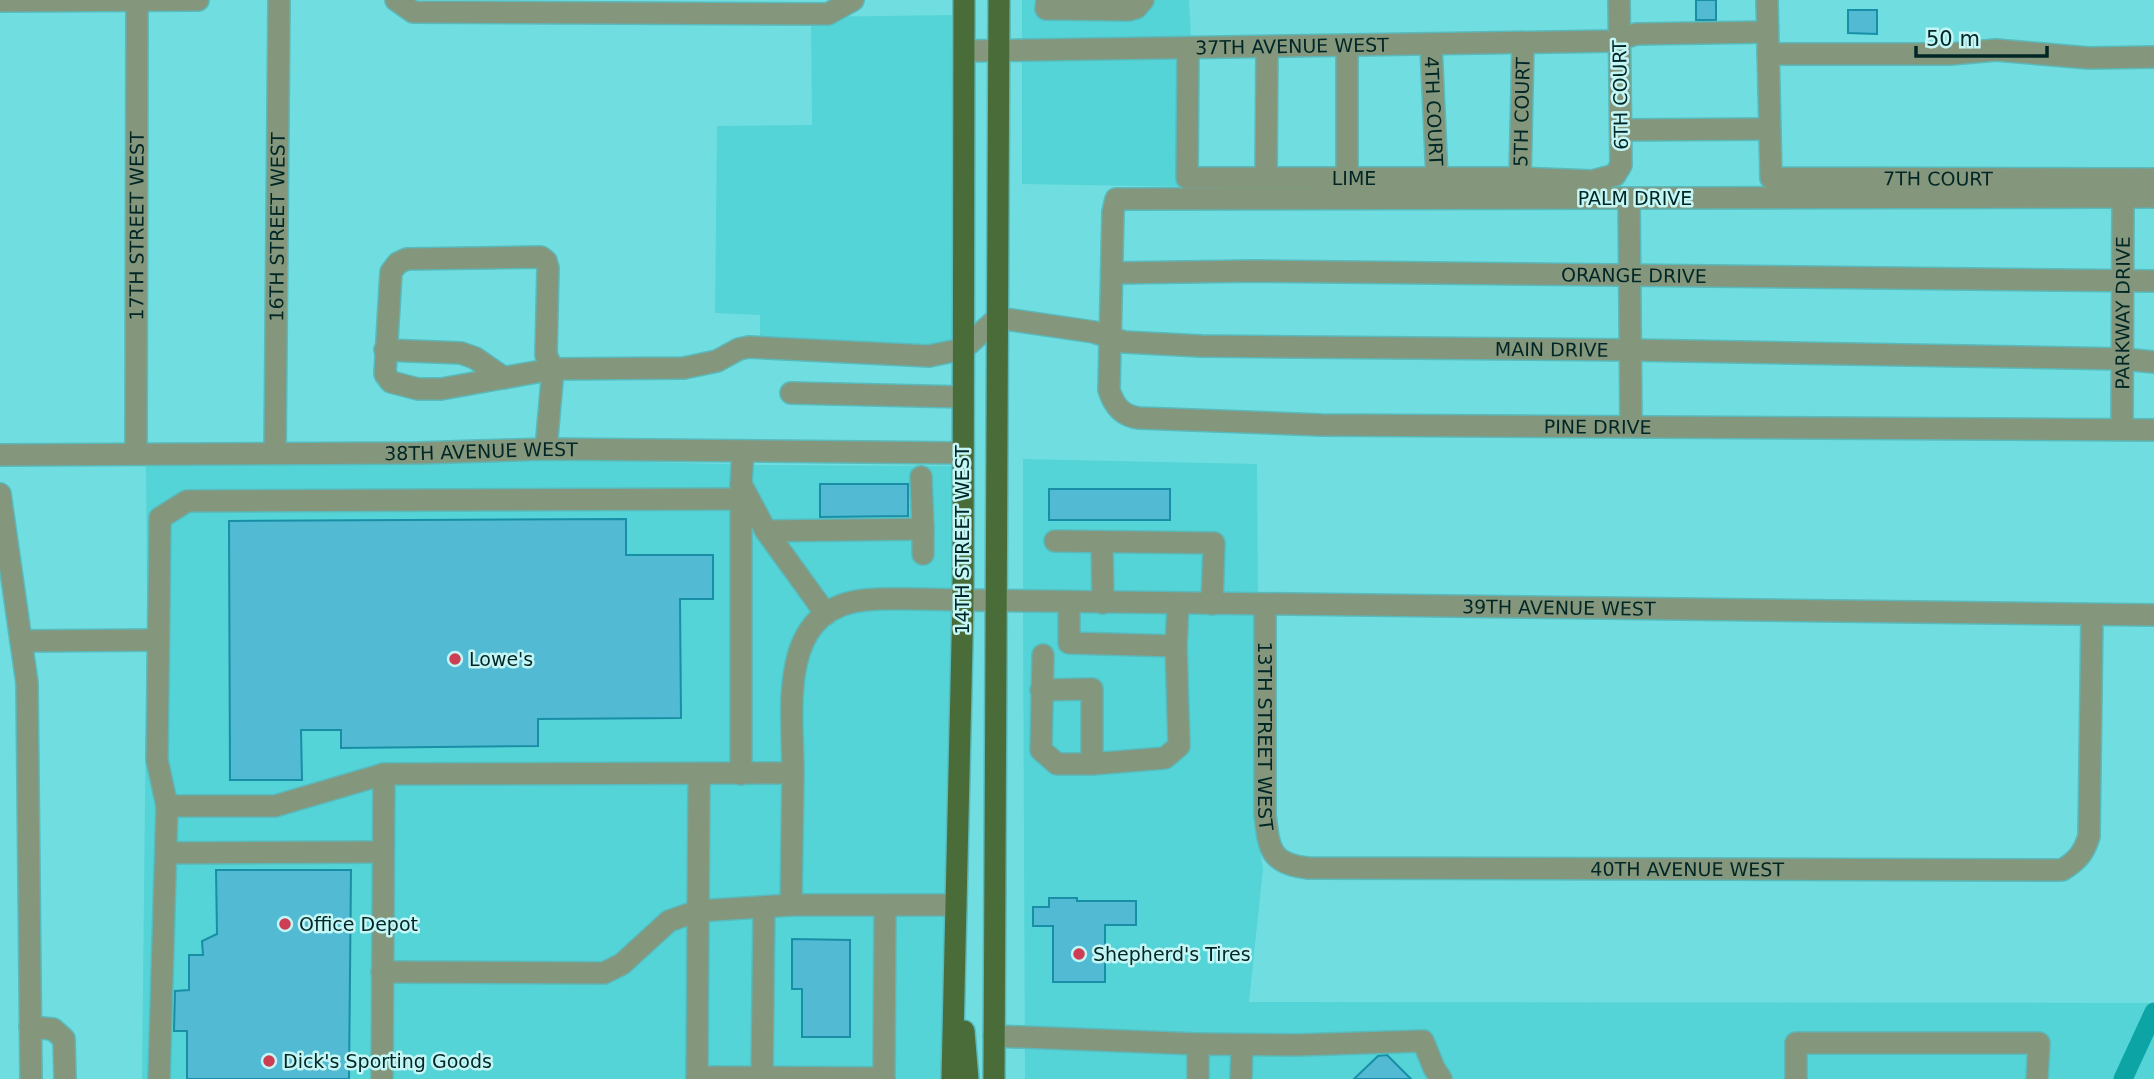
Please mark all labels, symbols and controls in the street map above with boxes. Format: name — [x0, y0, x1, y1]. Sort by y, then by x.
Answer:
scale bar — [1916, 14, 2047, 58]
text: 50 m — [1926, 27, 1980, 51]
street label: 37TH AVENUE WEST — [1195, 33, 1389, 58]
street label: 6TH COURT — [1608, 40, 1632, 150]
street label: 4TH COURT — [1421, 56, 1447, 167]
street label: 5TH COURT — [1509, 57, 1534, 167]
street label: 17TH STREET WEST — [125, 131, 148, 321]
street label: 16TH STREET WEST — [265, 132, 289, 322]
street label: LIME — [1332, 167, 1376, 189]
street label: 7TH COURT — [1883, 167, 1993, 190]
street label: PALM DRIVE — [1578, 187, 1692, 209]
street label: PARKWAY DRIVE — [2111, 236, 2134, 390]
street label: ORANGE DRIVE — [1561, 263, 1707, 287]
street label: MAIN DRIVE — [1495, 338, 1609, 361]
street label: PINE DRIVE — [1544, 415, 1652, 438]
street label: 38TH AVENUE WEST — [384, 438, 578, 464]
street label: 14TH STREET WEST — [951, 445, 973, 635]
street label: 39TH AVENUE WEST — [1462, 595, 1656, 620]
street label: 13TH STREET WEST — [1254, 641, 1278, 832]
place label: Lowe's — [469, 648, 533, 670]
marker: Lowe's — [447, 651, 463, 667]
street label: 40TH AVENUE WEST — [1590, 858, 1784, 880]
place label: Office Depot — [299, 913, 418, 935]
marker: Office Depot — [277, 916, 293, 932]
place label: Shepherd's Tires — [1093, 943, 1251, 965]
marker: Shepherd's Tires — [1071, 946, 1087, 962]
place label: Dick's Sporting Goods — [283, 1050, 492, 1072]
marker: Dick's Sporting Goods — [261, 1053, 277, 1069]

